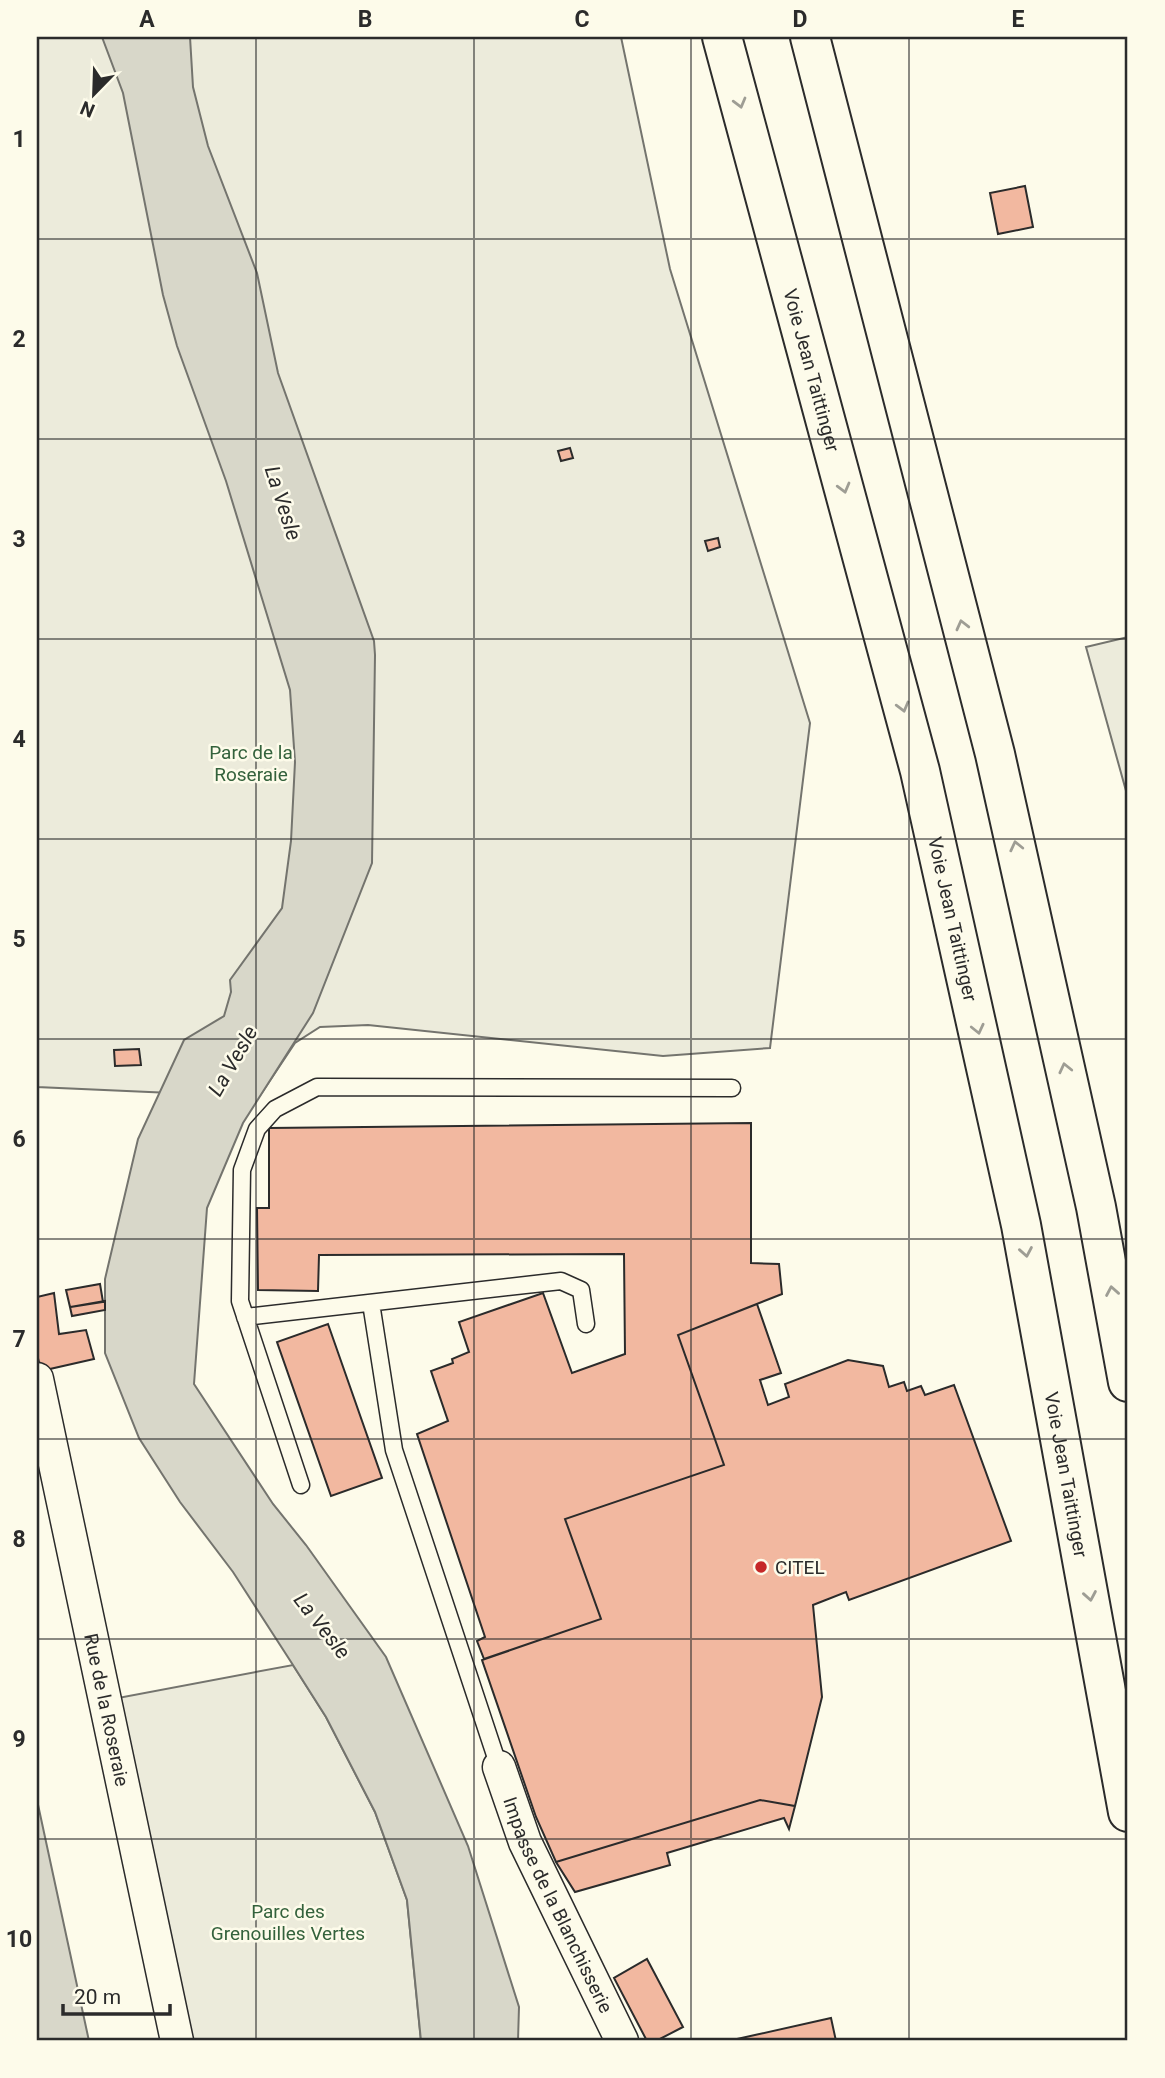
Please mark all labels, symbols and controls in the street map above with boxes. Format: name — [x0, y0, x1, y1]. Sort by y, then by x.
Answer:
text: A — [139, 6, 155, 33]
text: B — [358, 6, 372, 33]
text: C — [574, 6, 590, 33]
text: D — [793, 6, 807, 33]
text: E — [1012, 6, 1025, 33]
north arrow — [60, 60, 130, 130]
text: N — [77, 96, 98, 122]
one-way arrow — [731, 96, 746, 108]
text: 1 — [12, 126, 26, 153]
street label: Voie Jean Taittinger — [779, 286, 845, 455]
text: 2 — [12, 326, 26, 353]
water label: La Vesle — [260, 463, 306, 543]
one-way arrow — [835, 482, 850, 494]
text: 3 — [12, 526, 26, 553]
one-way arrow — [956, 619, 970, 631]
one-way arrow — [895, 701, 909, 713]
text: 4 — [12, 726, 26, 753]
park label: Parc de la Roseraie — [209, 741, 293, 786]
street label: Voie Jean Taittinger — [924, 835, 983, 1004]
one-way arrow — [1010, 840, 1024, 852]
text: 5 — [12, 926, 26, 953]
water label: La Vesle — [203, 1022, 263, 1100]
one-way arrow — [969, 1023, 984, 1035]
one-way arrow — [1059, 1062, 1074, 1074]
text: 6 — [12, 1126, 26, 1153]
one-way arrow — [1018, 1246, 1033, 1257]
one-way arrow — [1105, 1285, 1120, 1297]
text: 7 — [12, 1326, 26, 1353]
street label: Voie Jean Taittinger — [1040, 1390, 1093, 1560]
text: 8 — [12, 1526, 26, 1553]
place label: CITEL — [775, 1556, 825, 1579]
marker: CITEL — [753, 1559, 769, 1575]
water label: La Vesle — [289, 1588, 355, 1664]
one-way arrow — [1082, 1590, 1097, 1602]
street label: Rue de la Roseraie — [80, 1631, 134, 1788]
text: 9 — [12, 1726, 26, 1753]
street label: Impasse de la Blanchisserie — [499, 1794, 618, 2016]
park label: Parc des Grenouilles Vertes — [211, 1900, 365, 1945]
text: 10 — [6, 1926, 32, 1953]
scale bar — [63, 1973, 170, 2017]
text: 20 m — [74, 1985, 121, 2009]

